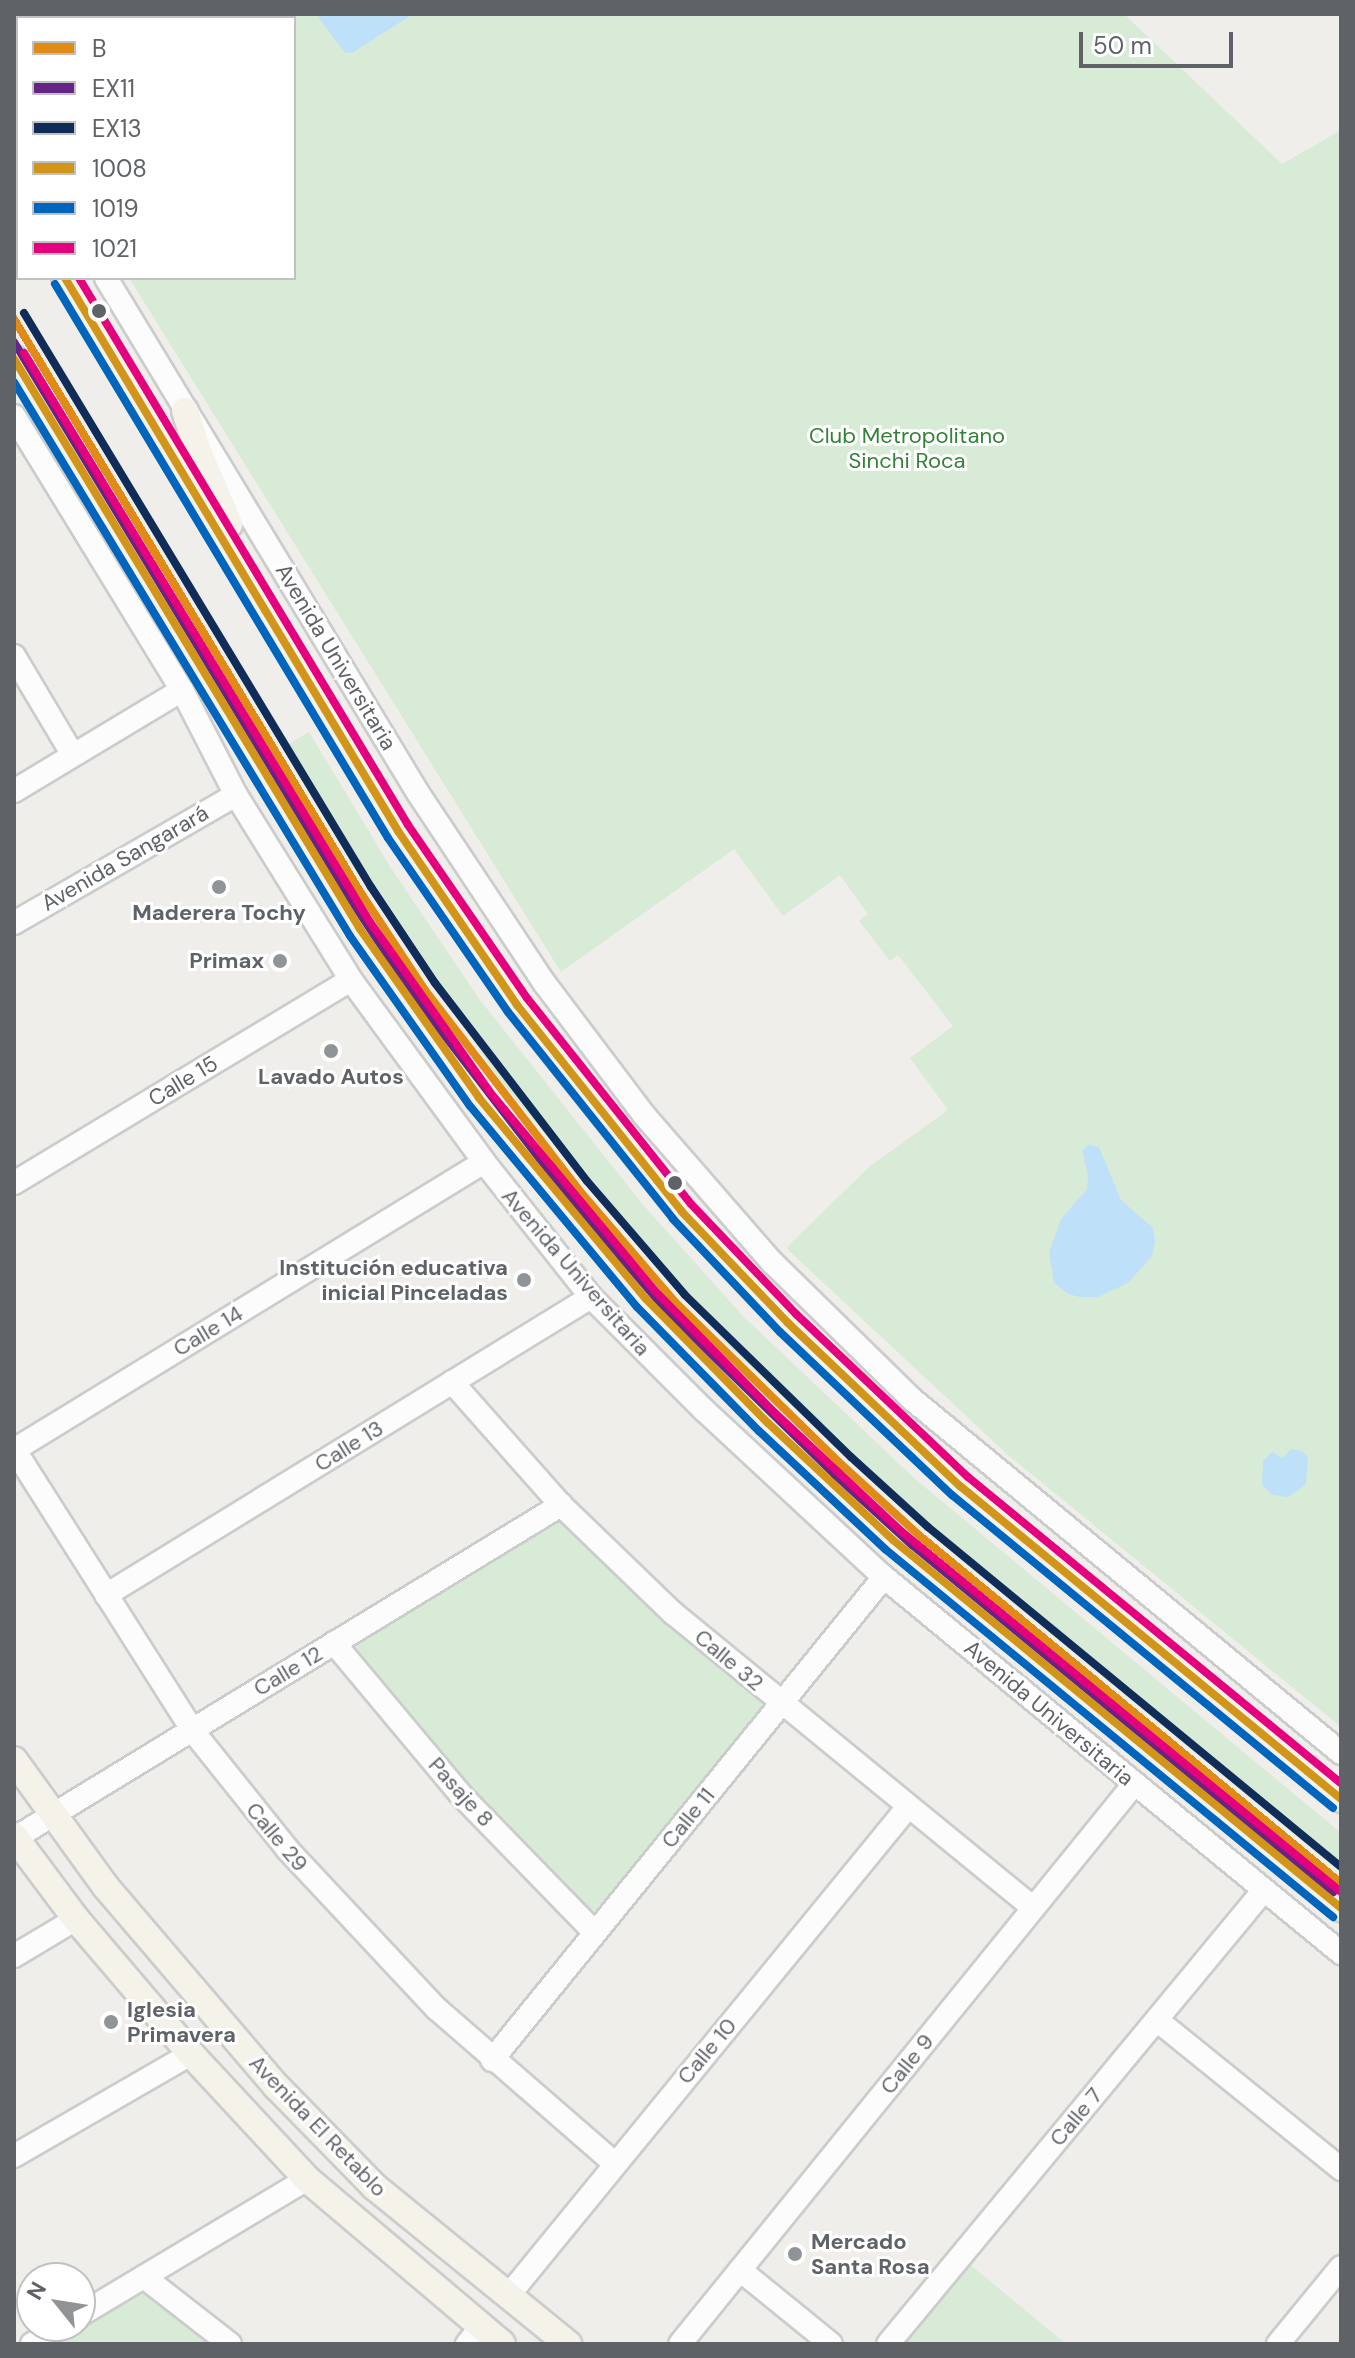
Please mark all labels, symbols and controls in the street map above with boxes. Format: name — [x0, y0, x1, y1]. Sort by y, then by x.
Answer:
legend — [16, 16, 296, 280]
scale bar — [1083, 16, 1237, 66]
text: 50 m — [1093, 30, 1152, 61]
text: B — [92, 33, 106, 64]
text: EX11 — [92, 73, 135, 104]
text: EX13 — [92, 113, 142, 144]
text: 1008 — [92, 153, 147, 184]
text: 1019 — [92, 193, 138, 224]
text: 1021 — [92, 233, 137, 264]
unlabelled marker — [91, 303, 107, 319]
park label: Club Metropolitano Sinchi Roca — [809, 422, 1005, 474]
street label: Avenida Universitaria — [270, 559, 402, 755]
street label: Avenida Sangarará — [37, 799, 213, 917]
marker: Maderera Tochy — [210, 878, 228, 896]
place label: Maderera Tochy — [132, 900, 306, 926]
place label: Primax — [189, 948, 264, 974]
marker: Primax — [271, 952, 289, 970]
marker: Lavado Autos — [322, 1042, 340, 1060]
street label: Calle 15 — [144, 1050, 222, 1112]
place label: Lavado Autos — [258, 1064, 404, 1090]
unlabelled marker — [667, 1175, 683, 1191]
street label: Avenida Universitaria — [496, 1183, 656, 1361]
place label: Institución educativa inicial Pinceladas — [279, 1254, 508, 1306]
marker: Institución educativa inicial Pinceladas — [515, 1271, 533, 1289]
street label: Calle 14 — [169, 1300, 247, 1362]
street label: Calle 13 — [310, 1415, 388, 1477]
street label: Calle 32 — [689, 1624, 769, 1696]
street label: Avenida Universitaria — [959, 1634, 1139, 1792]
street label: Calle 12 — [249, 1640, 327, 1702]
street label: Pasaje 8 — [423, 1752, 499, 1832]
street label: Calle 11 — [656, 1783, 720, 1853]
street label: Calle 29 — [240, 1797, 314, 1877]
place label: Iglesia Primavera — [127, 1996, 236, 2048]
marker: Iglesia Primavera — [102, 2013, 120, 2031]
street label: Calle 10 — [672, 2013, 742, 2089]
street label: Calle 9 — [875, 2029, 939, 2099]
street label: Avenida El Retablo — [244, 2050, 392, 2202]
street label: Calle 7 — [1044, 2083, 1108, 2151]
place label: Mercado Santa Rosa — [811, 2228, 930, 2280]
marker: Mercado Santa Rosa — [786, 2245, 804, 2263]
north arrow — [16, 2262, 96, 2342]
text: N — [20, 2277, 53, 2305]

